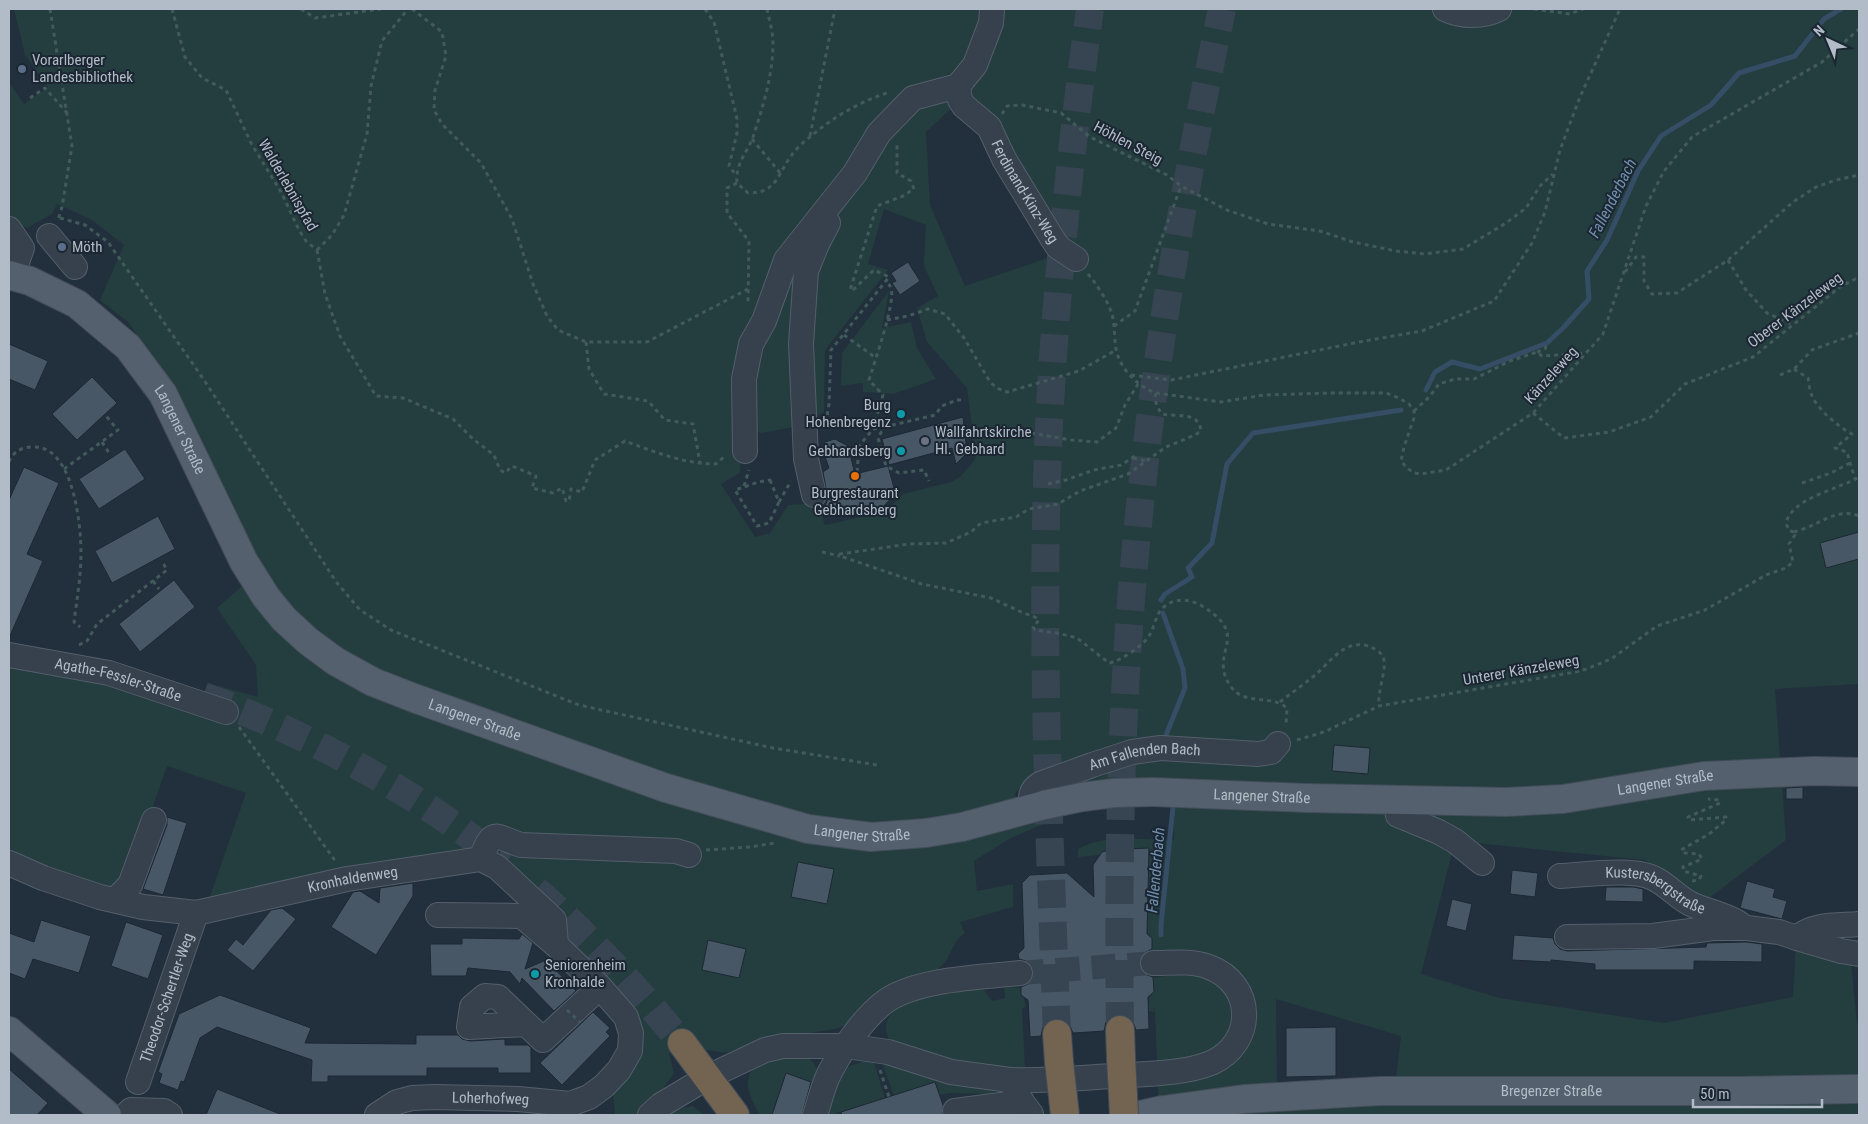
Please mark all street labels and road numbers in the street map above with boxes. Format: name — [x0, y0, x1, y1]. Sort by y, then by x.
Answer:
street label: Höhlen Steig — [1091, 117, 1165, 169]
street label: Walderlebnispfad — [254, 136, 322, 234]
street label: Ferdinand-Kinz-Weg — [987, 137, 1062, 247]
street label: Oberer Känzeleweg — [1744, 269, 1846, 351]
street label: Känzeleweg — [1521, 343, 1581, 407]
street label: Langener Straße — [150, 381, 209, 477]
street label: Unterer Känzeleweg — [1462, 651, 1580, 689]
street label: Agathe-Fessler-Straße — [53, 654, 184, 706]
street label: Langener Straße — [426, 695, 524, 745]
street label: Am Fallenden Bach — [1087, 739, 1201, 774]
street label: Langener Straße — [1616, 767, 1714, 799]
street label: Langener Straße — [1213, 785, 1311, 807]
street label: Langener Straße — [813, 821, 911, 846]
street label: Kronhaldenweg — [306, 863, 399, 897]
street label: Kustersbergstraße — [1605, 863, 1708, 918]
street label: Theodor-Schertler-Weg — [136, 931, 197, 1065]
street label: Bregenzer Straße — [1501, 1082, 1602, 1100]
street label: Loherhofweg — [452, 1088, 530, 1109]

